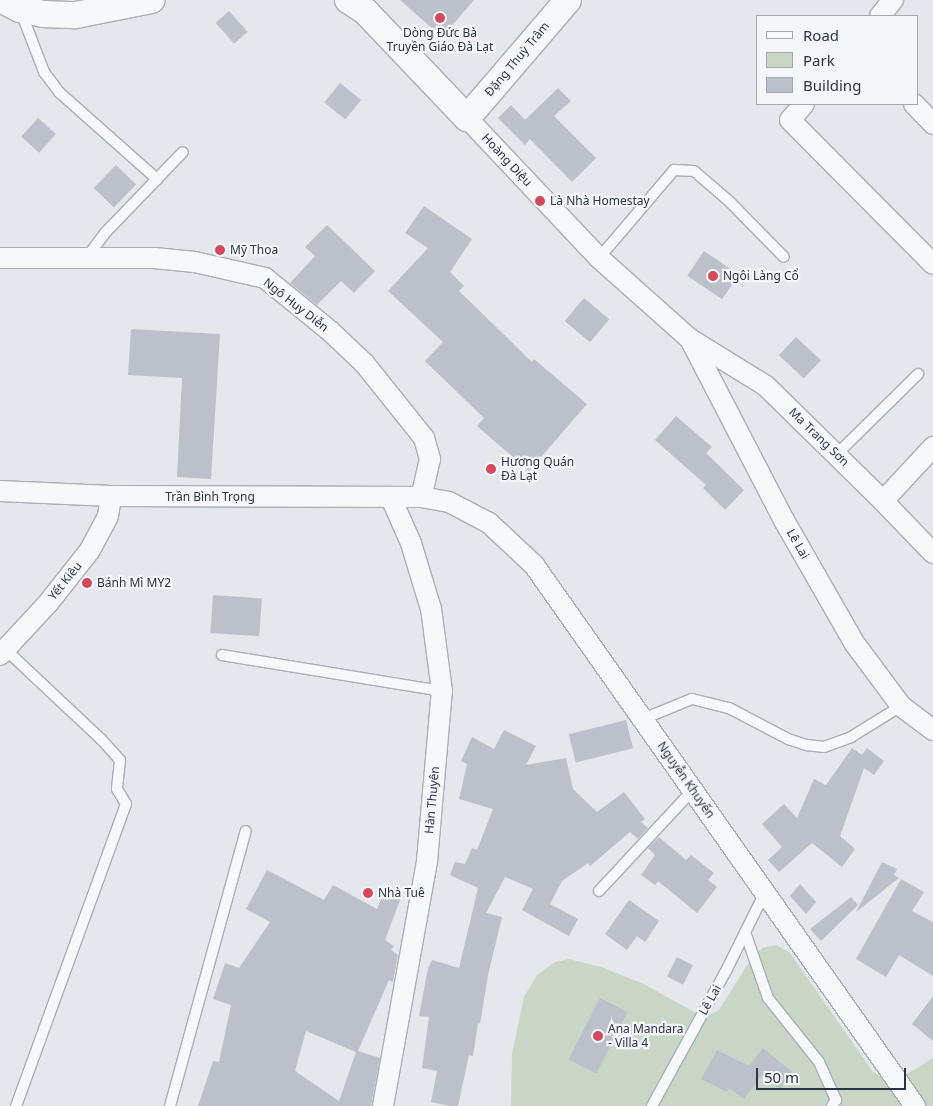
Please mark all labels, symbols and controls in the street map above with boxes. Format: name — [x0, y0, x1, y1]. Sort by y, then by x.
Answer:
marker: Dòng Đức Bà Truyền Giáo Đà Lạt — [434, 12, 446, 24]
legend — [756, 15, 918, 105]
street label: Đặng Thuỳ Trâm — [482, 19, 552, 99]
text: Road — [803, 25, 839, 45]
place label: Dòng Đức Bà Truyền Giáo Đà Lạt — [387, 26, 493, 54]
text: Park — [803, 50, 835, 70]
text: Building — [803, 75, 861, 95]
street label: Hoàng Diệu — [479, 131, 535, 189]
place label: Là Nhà Homestay — [550, 194, 650, 208]
marker: Là Nhà Homestay — [534, 195, 546, 207]
place label: Mỹ Thoa — [230, 243, 278, 257]
marker: Mỹ Thoa — [214, 244, 226, 256]
place label: Ngôi Làng Cổ — [723, 269, 799, 283]
marker: Ngôi Làng Cổ — [707, 270, 719, 282]
street label: Ngô Huy Diễn — [261, 275, 331, 335]
street label: Ma Trang Sơn — [786, 405, 852, 469]
place label: Hương Quán Đà Lạt — [501, 455, 574, 483]
marker: Hương Quán Đà Lạt — [485, 463, 497, 475]
street label: Trần Bình Trọng — [165, 490, 255, 504]
street label: Lê Lai — [784, 526, 812, 562]
street label: Yết Kiêu — [45, 559, 85, 603]
place label: Bánh Mì MY2 — [97, 576, 171, 590]
marker: Bánh Mì MY2 — [81, 577, 93, 589]
street label: Nguyễn Khuyến — [654, 739, 718, 821]
street label: Hàn Thuyên — [422, 766, 442, 834]
place label: Nhà Tuê — [378, 886, 425, 900]
marker: Nhà Tuê — [362, 887, 374, 899]
street label: Lê Lai — [696, 982, 724, 1018]
place label: Ana Mandara - Villa 4 — [608, 1022, 684, 1050]
marker: Ana Mandara - Villa 4 — [592, 1030, 604, 1042]
scale bar — [758, 1058, 908, 1090]
text: 50 m — [764, 1067, 799, 1087]

